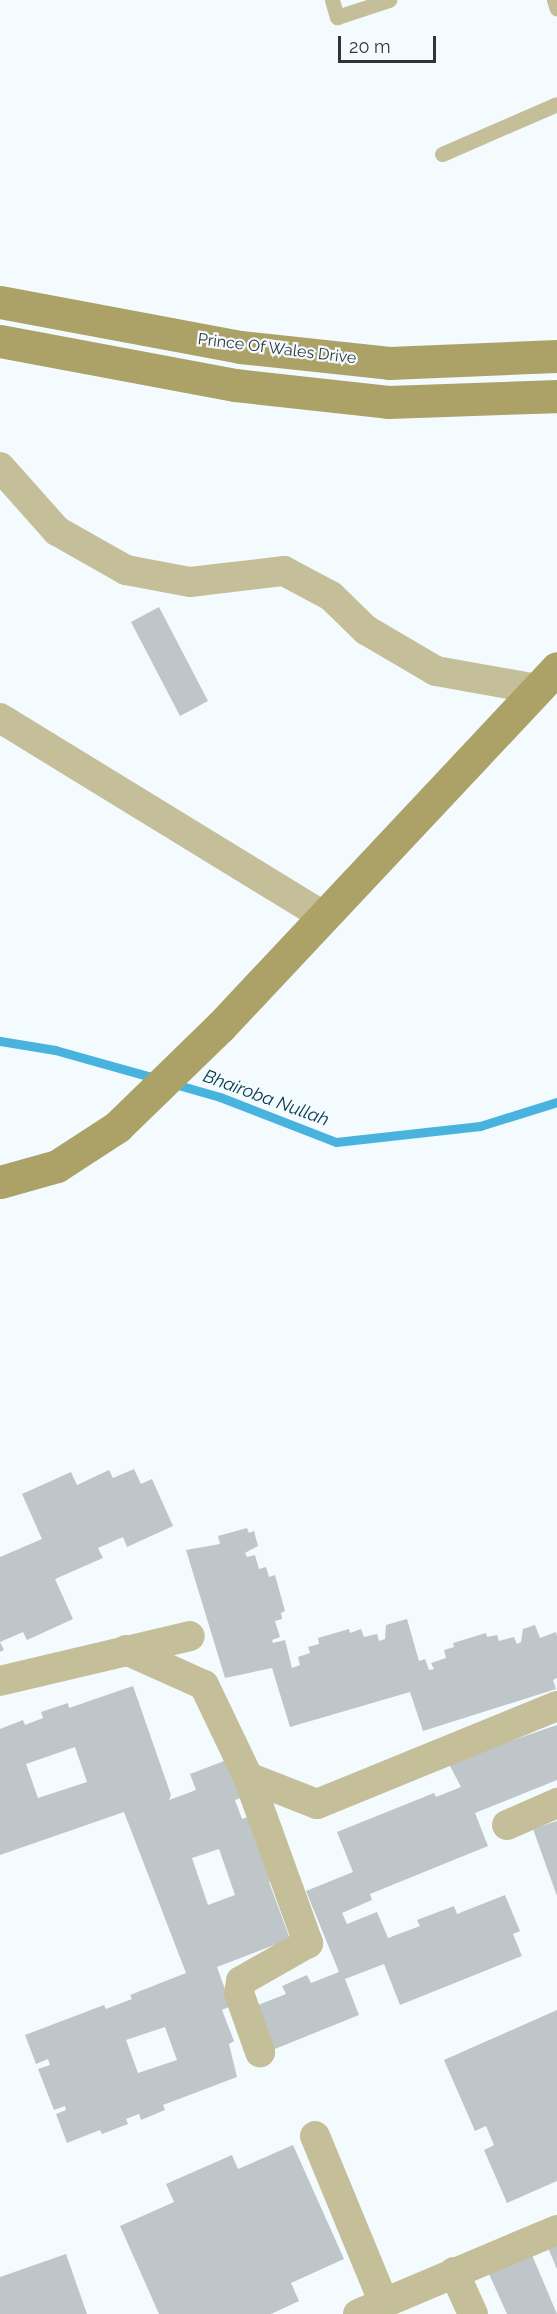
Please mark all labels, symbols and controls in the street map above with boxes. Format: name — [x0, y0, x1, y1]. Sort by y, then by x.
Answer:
scale bar — [341, 24, 438, 62]
text: 20 m — [349, 36, 391, 57]
street label: Prince Of Wales Drive — [196, 330, 358, 368]
water label: Bhairoba Nullah — [200, 1065, 332, 1131]

